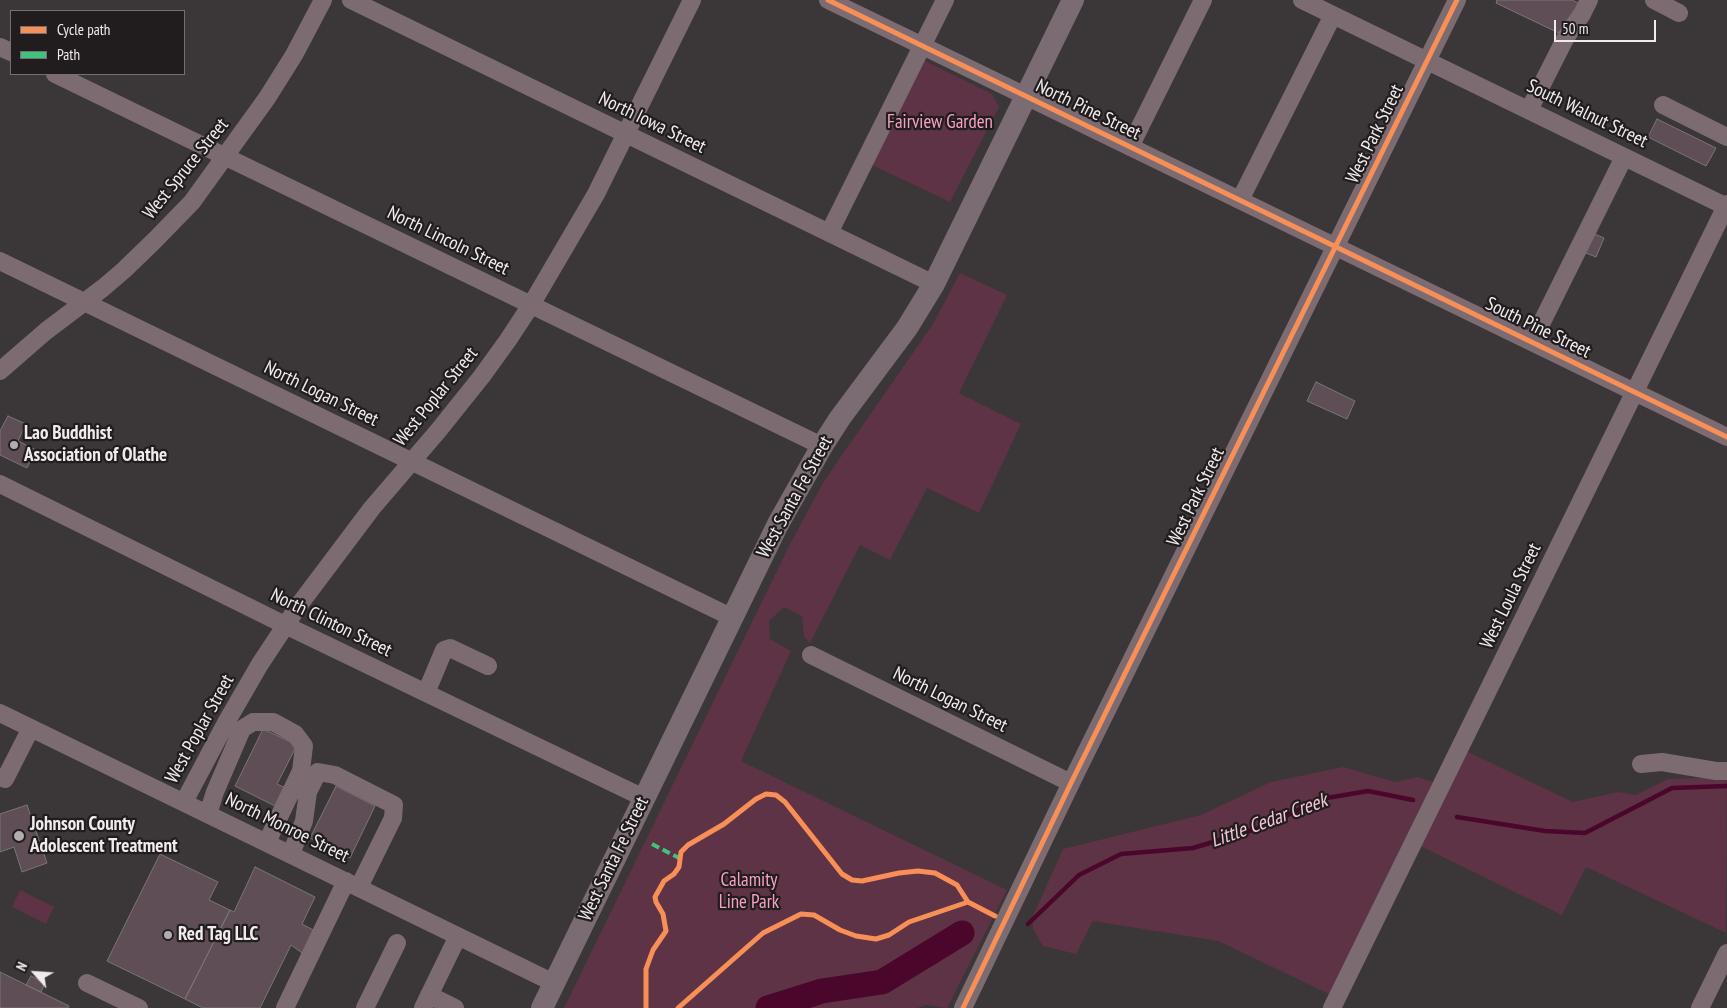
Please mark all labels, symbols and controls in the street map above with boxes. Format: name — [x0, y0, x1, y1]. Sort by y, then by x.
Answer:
legend — [10, 10, 185, 75]
scale bar — [1557, 10, 1660, 42]
text: 50 m — [1562, 19, 1588, 38]
text: Cycle path — [57, 20, 110, 39]
text: Path — [57, 45, 80, 64]
street label: North Pine Street — [1032, 75, 1144, 145]
street label: South Walnut Street — [1523, 75, 1651, 153]
street label: West Park Street — [1341, 81, 1409, 187]
street label: North Iowa Street — [595, 87, 709, 159]
park label: Fairview Garden — [887, 112, 993, 134]
street label: West Spruce Street — [138, 114, 234, 224]
street label: North Lincoln Street — [383, 202, 513, 280]
street label: South Pine Street — [1482, 293, 1594, 363]
street label: West Poplar Street — [389, 343, 483, 451]
street label: North Logan Street — [260, 356, 382, 432]
place label: Lao Buddhist Association of Olathe — [24, 423, 167, 467]
street label: West Santa Fe Street — [752, 432, 838, 562]
marker: Lao Buddhist Association of Olathe — [8, 439, 20, 451]
street label: West Park Street — [1162, 444, 1230, 550]
street label: West Loula Street — [1476, 540, 1546, 652]
street label: North Clinton Street — [267, 584, 395, 662]
street label: North Logan Street — [889, 662, 1011, 738]
street label: West Poplar Street — [161, 671, 239, 787]
street label: North Monroe Street — [221, 788, 353, 868]
water label: Little Cedar Creek — [1207, 789, 1331, 853]
street label: West Santa Fe Street — [574, 793, 654, 925]
place label: Johnson County Adolescent Treatment — [30, 814, 178, 858]
marker: Johnson County Adolescent Treatment — [12, 829, 26, 843]
park label: Calamity Line Park — [719, 870, 779, 914]
place label: Red Tag LLC — [178, 924, 258, 946]
marker: Red Tag LLC — [162, 929, 174, 941]
north arrow — [10, 948, 60, 998]
text: N — [12, 959, 31, 974]

